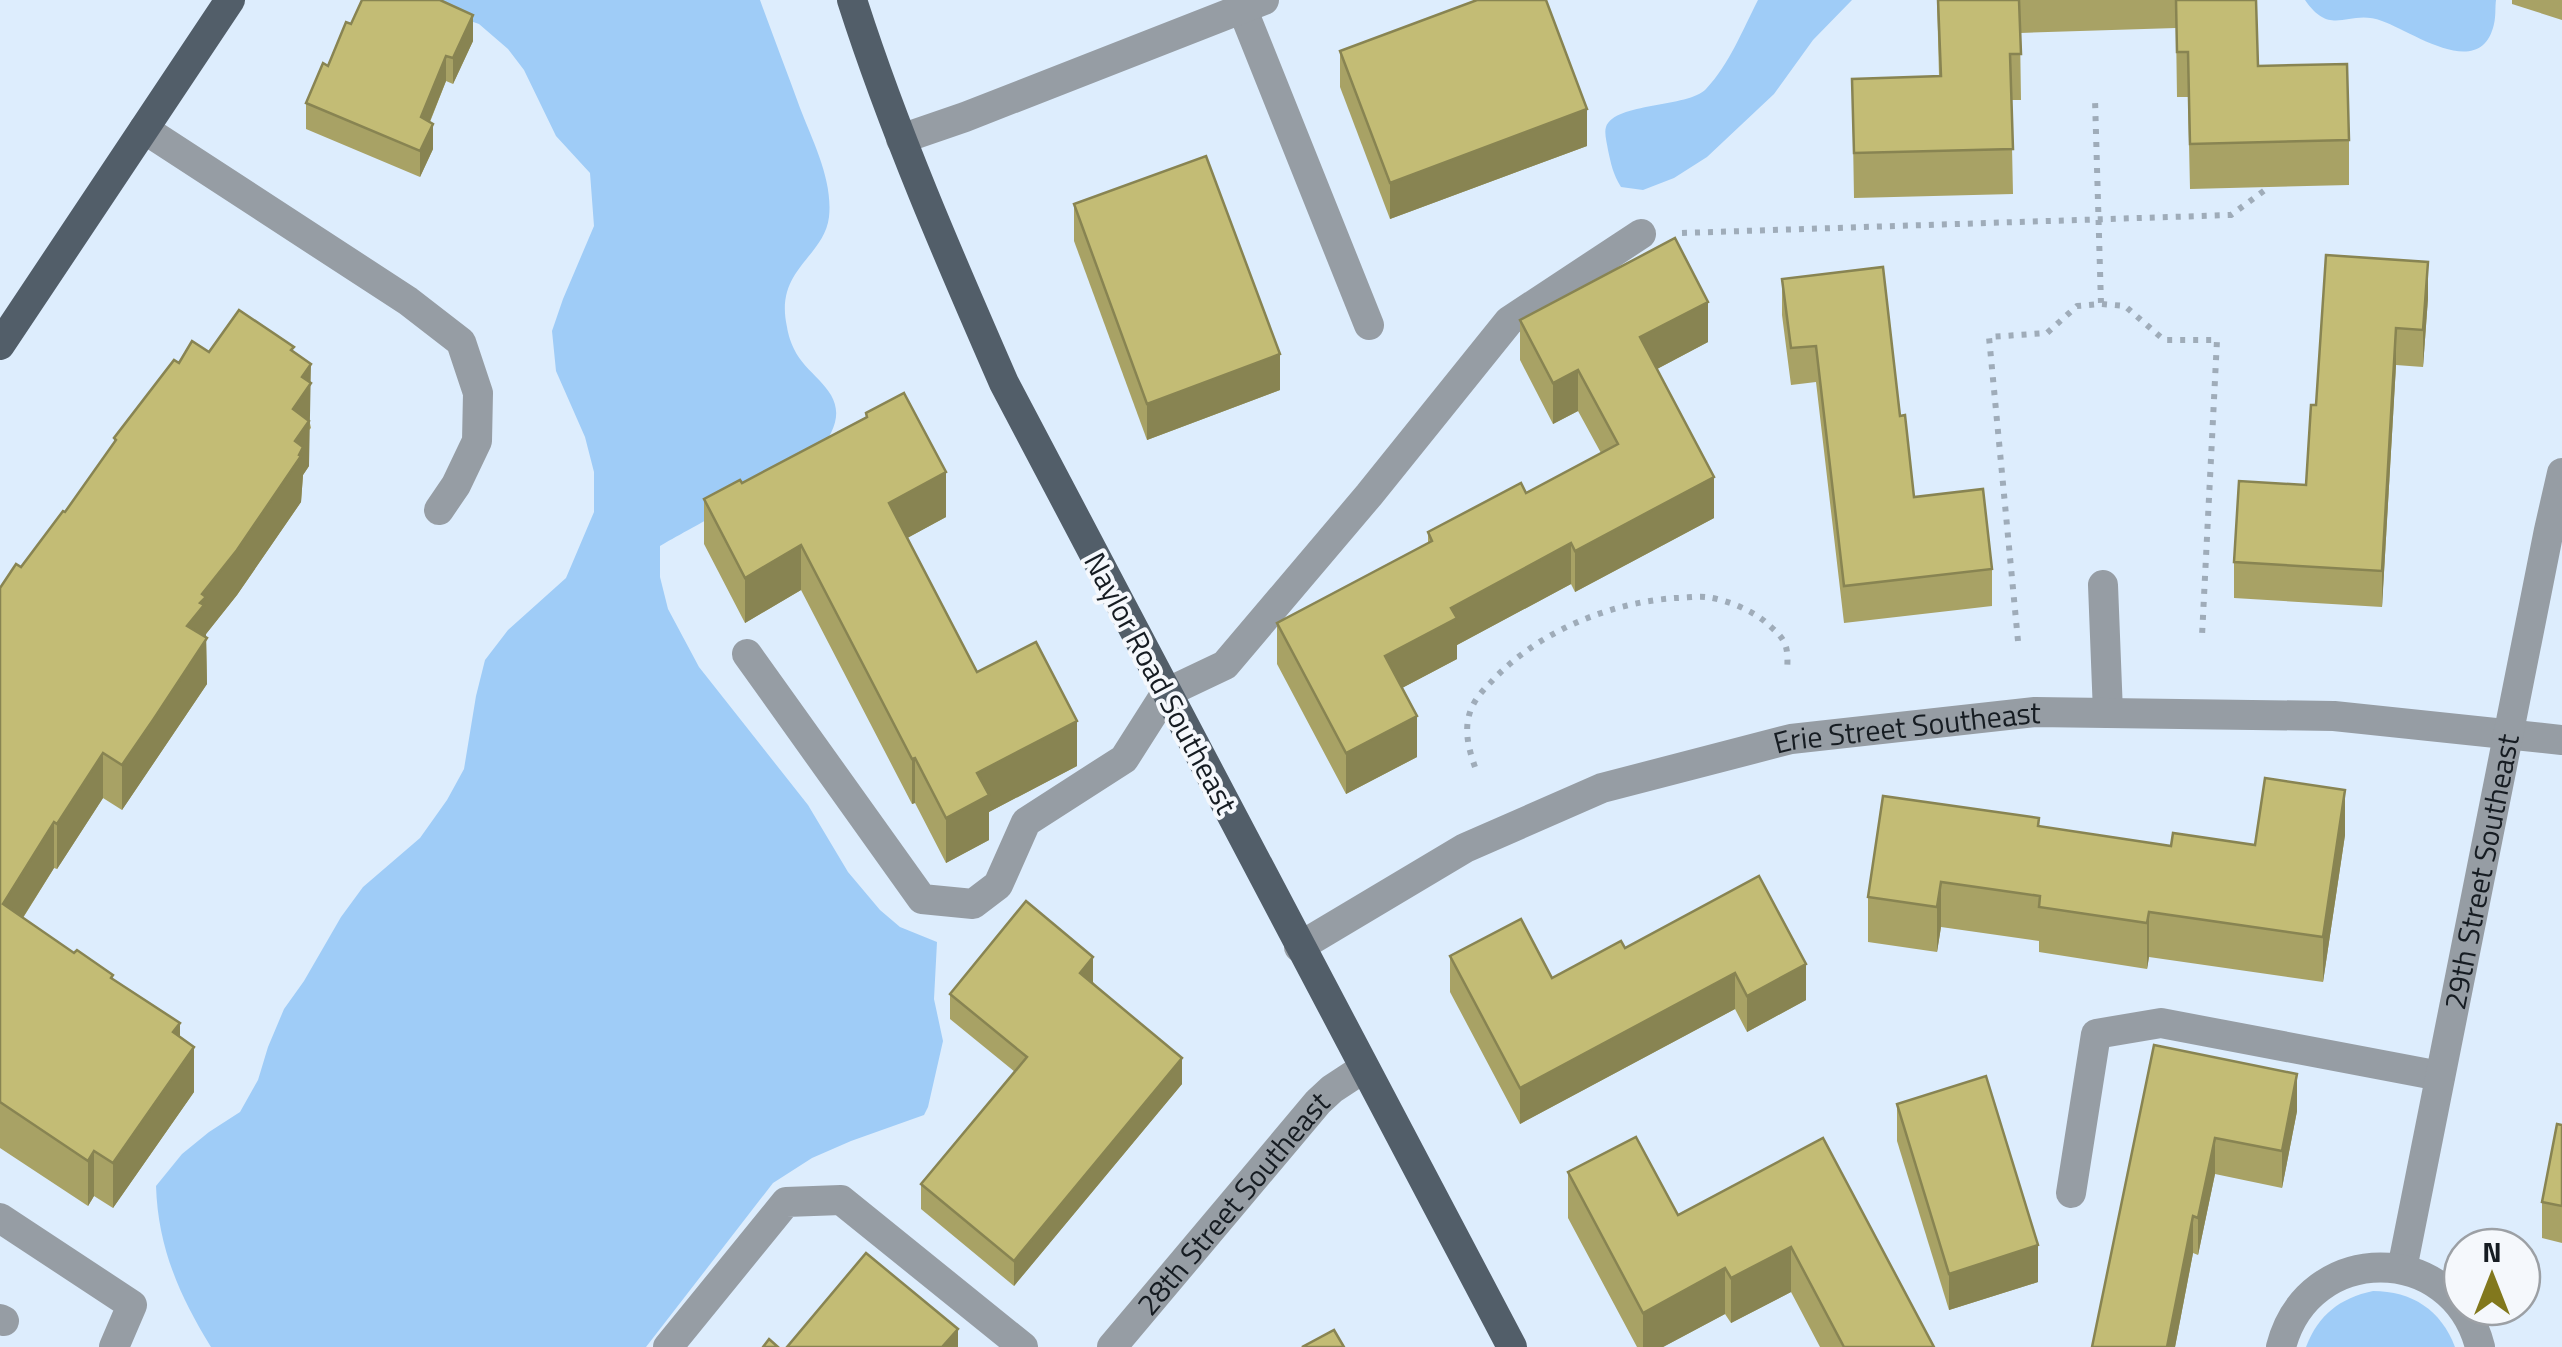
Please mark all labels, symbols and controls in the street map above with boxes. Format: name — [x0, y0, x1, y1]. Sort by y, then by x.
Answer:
street label: Naylor Road Southeast — [1073, 544, 1250, 822]
street label: Erie Street Southeast — [1768, 689, 2042, 766]
street label: 29th Street Southeast — [2431, 729, 2531, 1014]
street label: 28th Street Southeast — [1125, 1079, 1340, 1325]
north arrow — [2442, 1227, 2542, 1327]
text: N — [2482, 1230, 2502, 1273]

